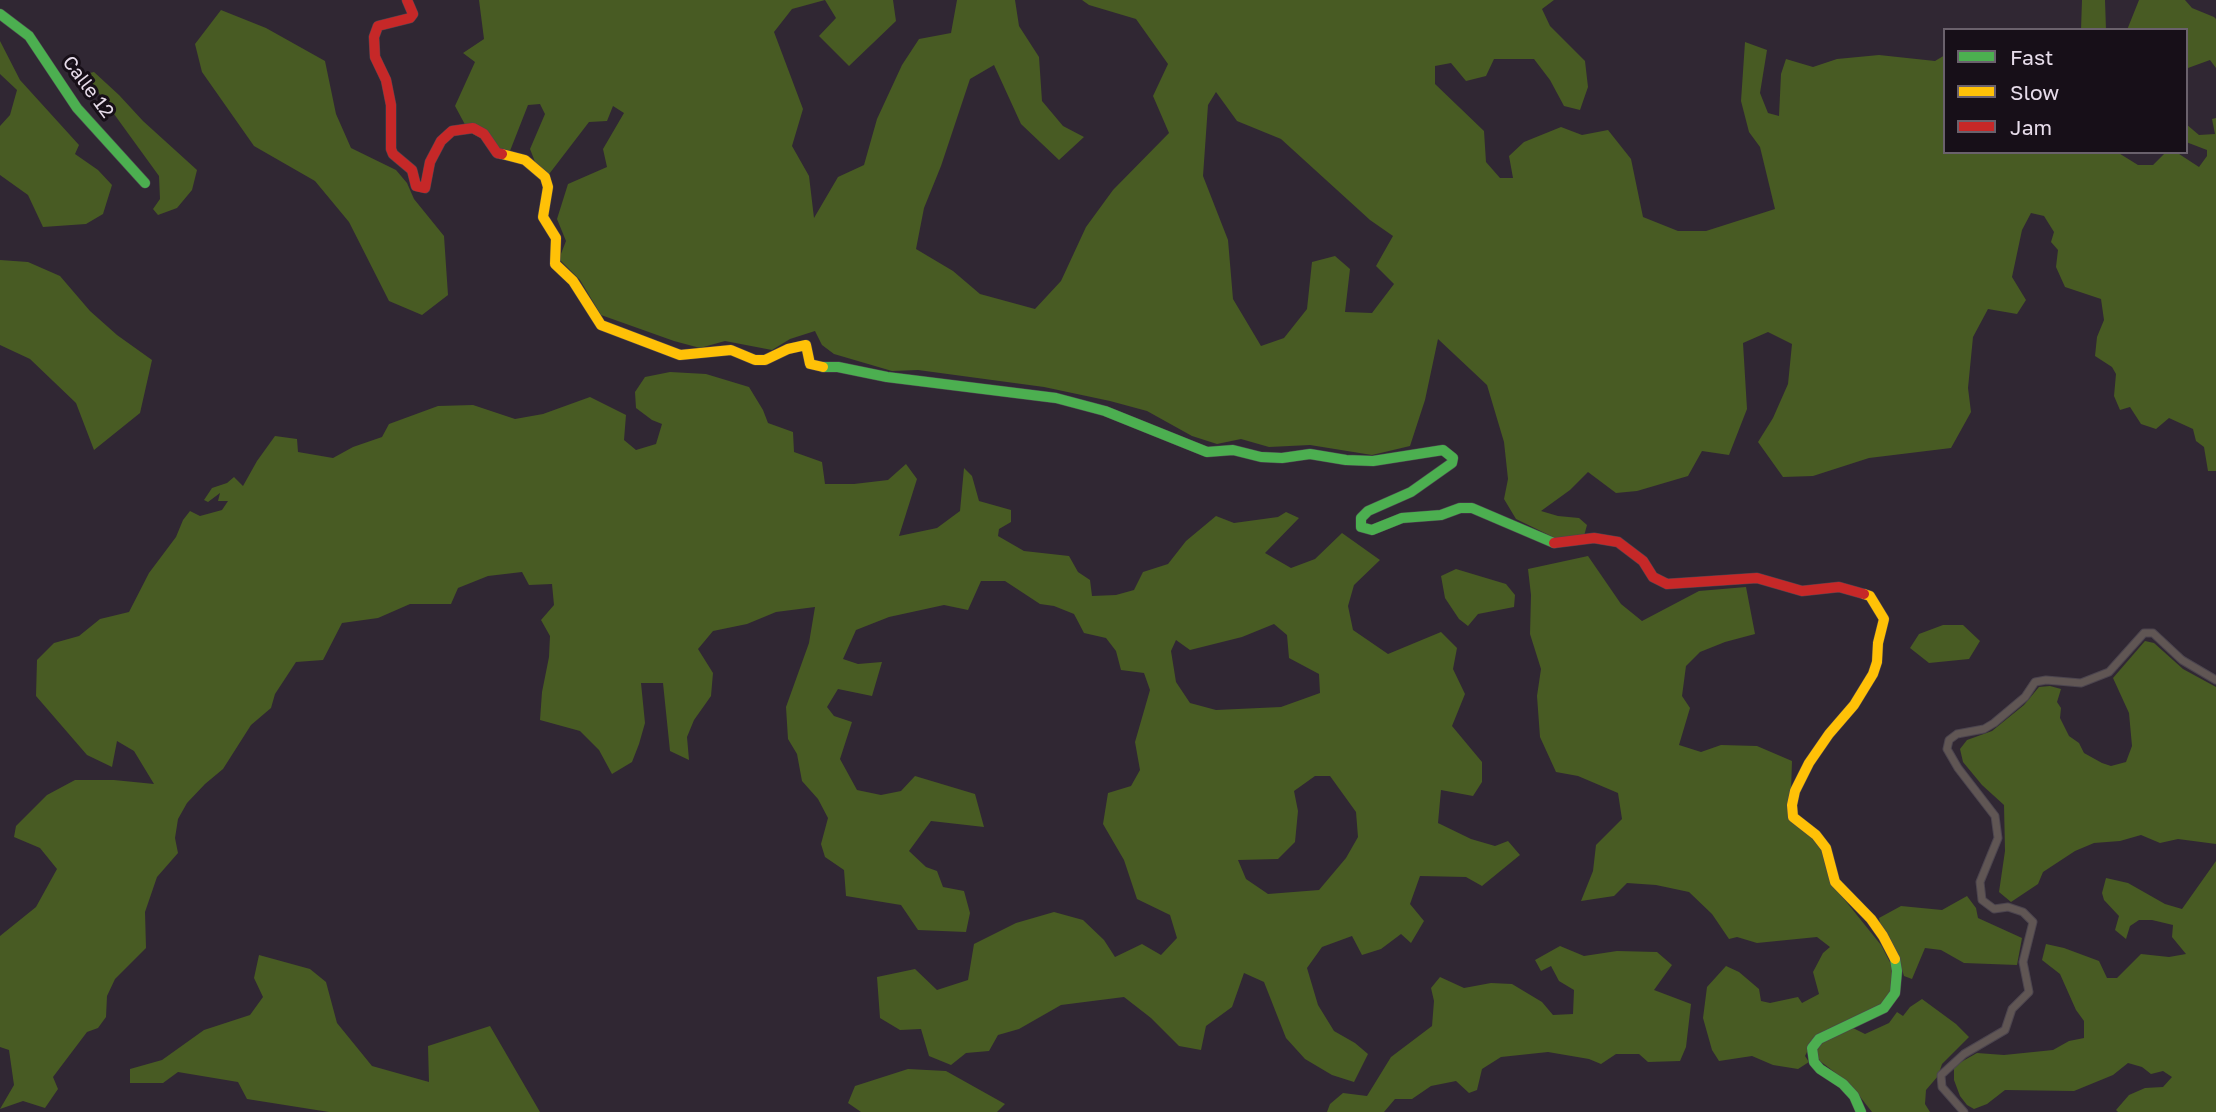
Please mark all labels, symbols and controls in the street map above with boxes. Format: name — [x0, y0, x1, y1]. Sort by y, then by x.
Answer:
legend — [1943, 28, 2188, 154]
text: Fast — [2010, 44, 2053, 70]
street label: Calle 12 — [57, 52, 119, 122]
text: Slow — [2010, 79, 2059, 105]
text: Jam — [2010, 114, 2052, 140]

